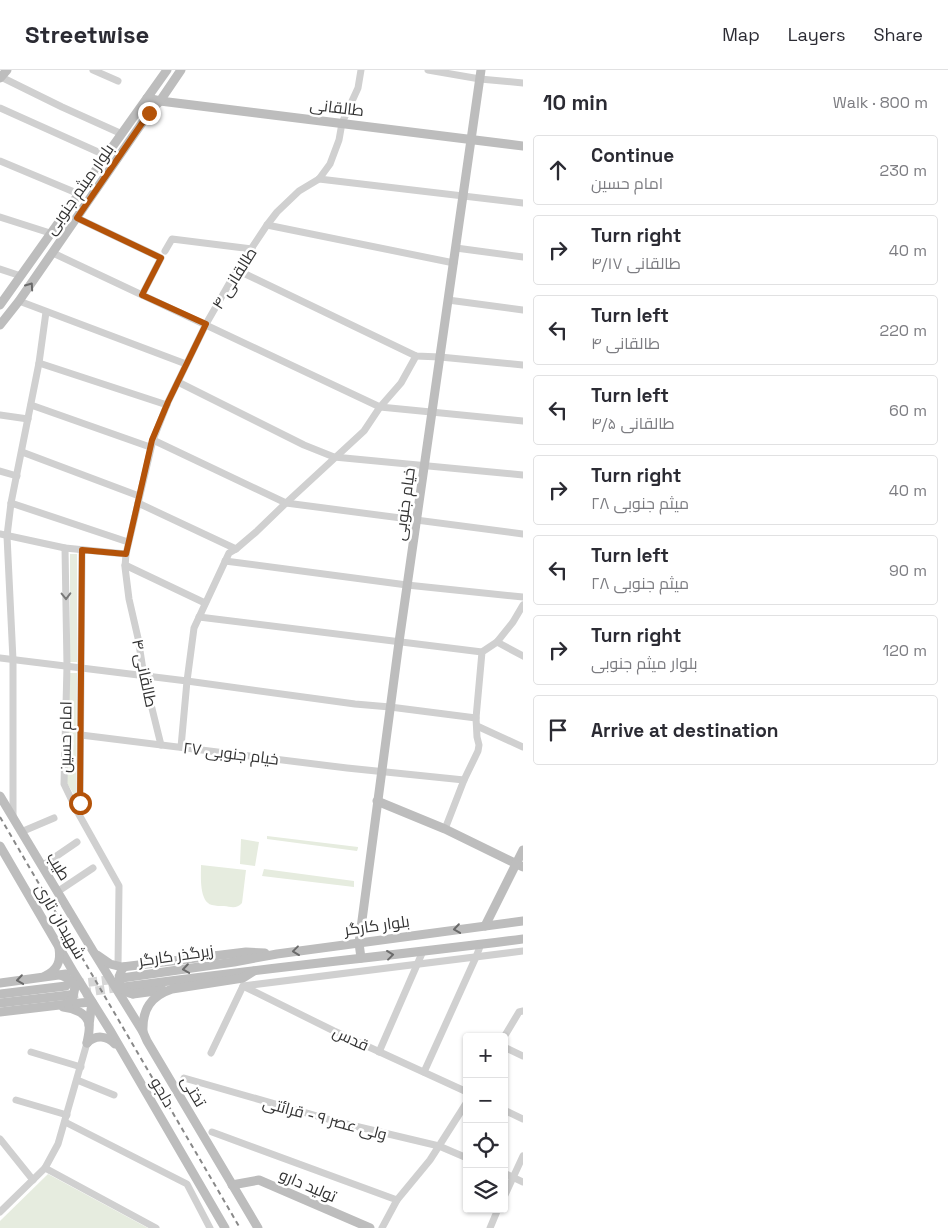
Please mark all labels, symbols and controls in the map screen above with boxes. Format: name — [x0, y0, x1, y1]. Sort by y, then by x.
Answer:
text: Streetwise — [25, 19, 149, 50]
text: Map — [722, 23, 760, 46]
text: Layers — [788, 23, 845, 46]
text: Share — [873, 23, 923, 46]
text: 10 min — [543, 89, 608, 116]
text: Walk · 800 m — [833, 92, 928, 113]
street label: طالقانی — [309, 94, 365, 121]
route end — [138, 102, 161, 125]
street label: بلوار میثم جنوبی — [40, 140, 119, 240]
text: Continue — [591, 143, 674, 168]
icon: ahead — [544, 156, 572, 184]
text: 230 m — [880, 160, 927, 181]
text: امام حسین — [591, 173, 663, 194]
text: Turn right — [591, 223, 681, 248]
icon: right — [544, 236, 572, 264]
text: 40 m — [889, 240, 927, 261]
street label: طالقانی ۴ — [207, 243, 262, 313]
text: طالقانی ۴/۱۷ — [591, 253, 681, 274]
one-way arrow — [24, 282, 33, 292]
text: Turn left — [591, 303, 669, 328]
icon: left — [544, 316, 572, 344]
text: 220 m — [880, 320, 927, 341]
text: طالقانی ۴ — [591, 333, 660, 354]
text: Turn left — [591, 383, 669, 408]
icon: left — [544, 396, 572, 424]
text: 60 m — [889, 400, 927, 421]
text: طالقانی ۴/۵ — [591, 413, 675, 434]
text: Turn right — [591, 463, 681, 488]
street label: خیام جنوبی — [389, 466, 421, 542]
icon: right — [544, 476, 572, 504]
text: 40 m — [889, 480, 927, 501]
text: میثم جنوبی ۲۸ — [591, 493, 689, 514]
text: Turn left — [591, 543, 669, 568]
icon: left — [544, 556, 572, 584]
text: 90 m — [889, 560, 927, 581]
text: میثم جنوبی ۲۸ — [591, 573, 689, 594]
one-way arrow — [61, 593, 71, 601]
text: Turn right — [591, 623, 681, 648]
icon: right — [544, 636, 572, 664]
street label: طالقانی ۴ — [127, 637, 162, 709]
text: 120 m — [883, 640, 927, 661]
text: بلوار میثم جنوبی — [591, 653, 698, 674]
street label: امام حسین — [54, 701, 78, 773]
icon: arrive — [544, 716, 572, 744]
text: Arrive at destination — [591, 718, 779, 743]
street label: خیام جنوبی ۲۷ — [182, 737, 280, 771]
route start — [69, 792, 92, 815]
street label: طیب — [42, 848, 75, 884]
street label: شهیدان تاری — [31, 880, 91, 963]
street label: بلوار کارگر — [342, 911, 411, 941]
one-way arrow — [453, 924, 462, 934]
street label: زیرگذر کارگر — [136, 940, 215, 971]
one-way arrow — [292, 945, 300, 956]
one-way arrow — [386, 950, 394, 961]
one-way arrow — [182, 963, 190, 974]
one-way arrow — [15, 975, 24, 985]
street label: قدس — [329, 1021, 372, 1056]
map controls — [463, 1033, 508, 1213]
button: + — [463, 1033, 508, 1078]
street label: تختی — [176, 1072, 211, 1111]
street label: دلجو — [146, 1074, 179, 1111]
button: − — [463, 1078, 508, 1123]
street label: ولی عصر ۹ - قرائتی — [260, 1092, 389, 1145]
button: locate — [463, 1123, 508, 1168]
street label: تولید دارو — [276, 1164, 340, 1207]
button: layers — [463, 1168, 508, 1213]

